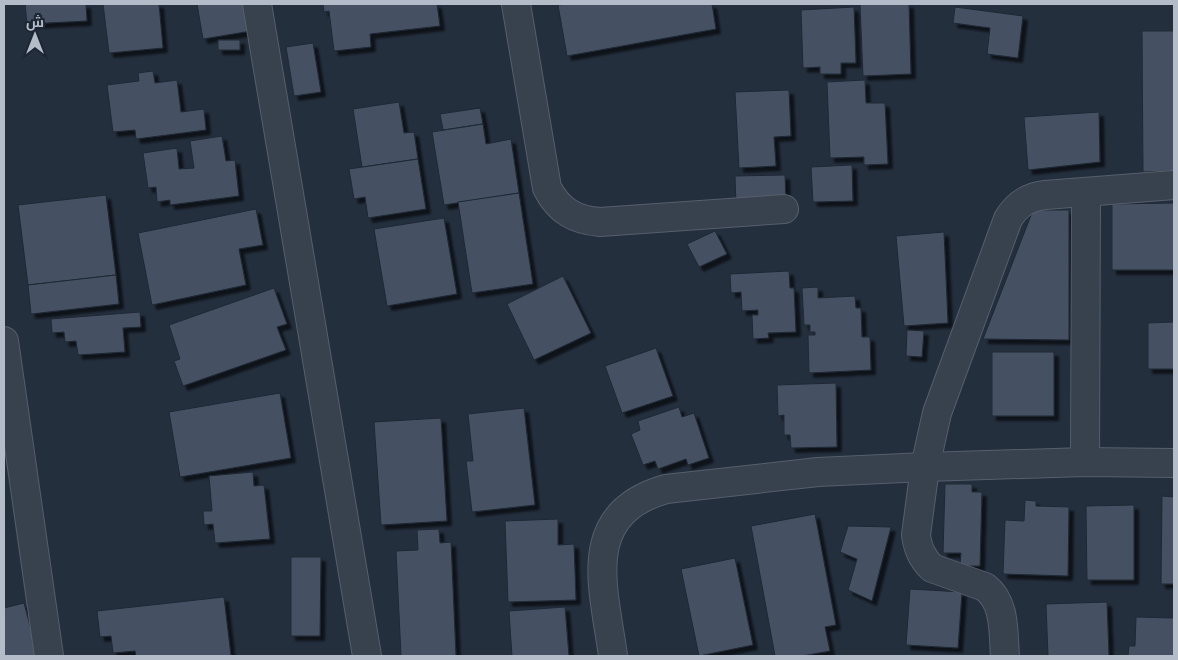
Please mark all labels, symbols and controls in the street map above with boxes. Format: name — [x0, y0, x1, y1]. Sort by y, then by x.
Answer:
north arrow — [10, 10, 60, 60]
text: ش — [26, 13, 44, 31]

